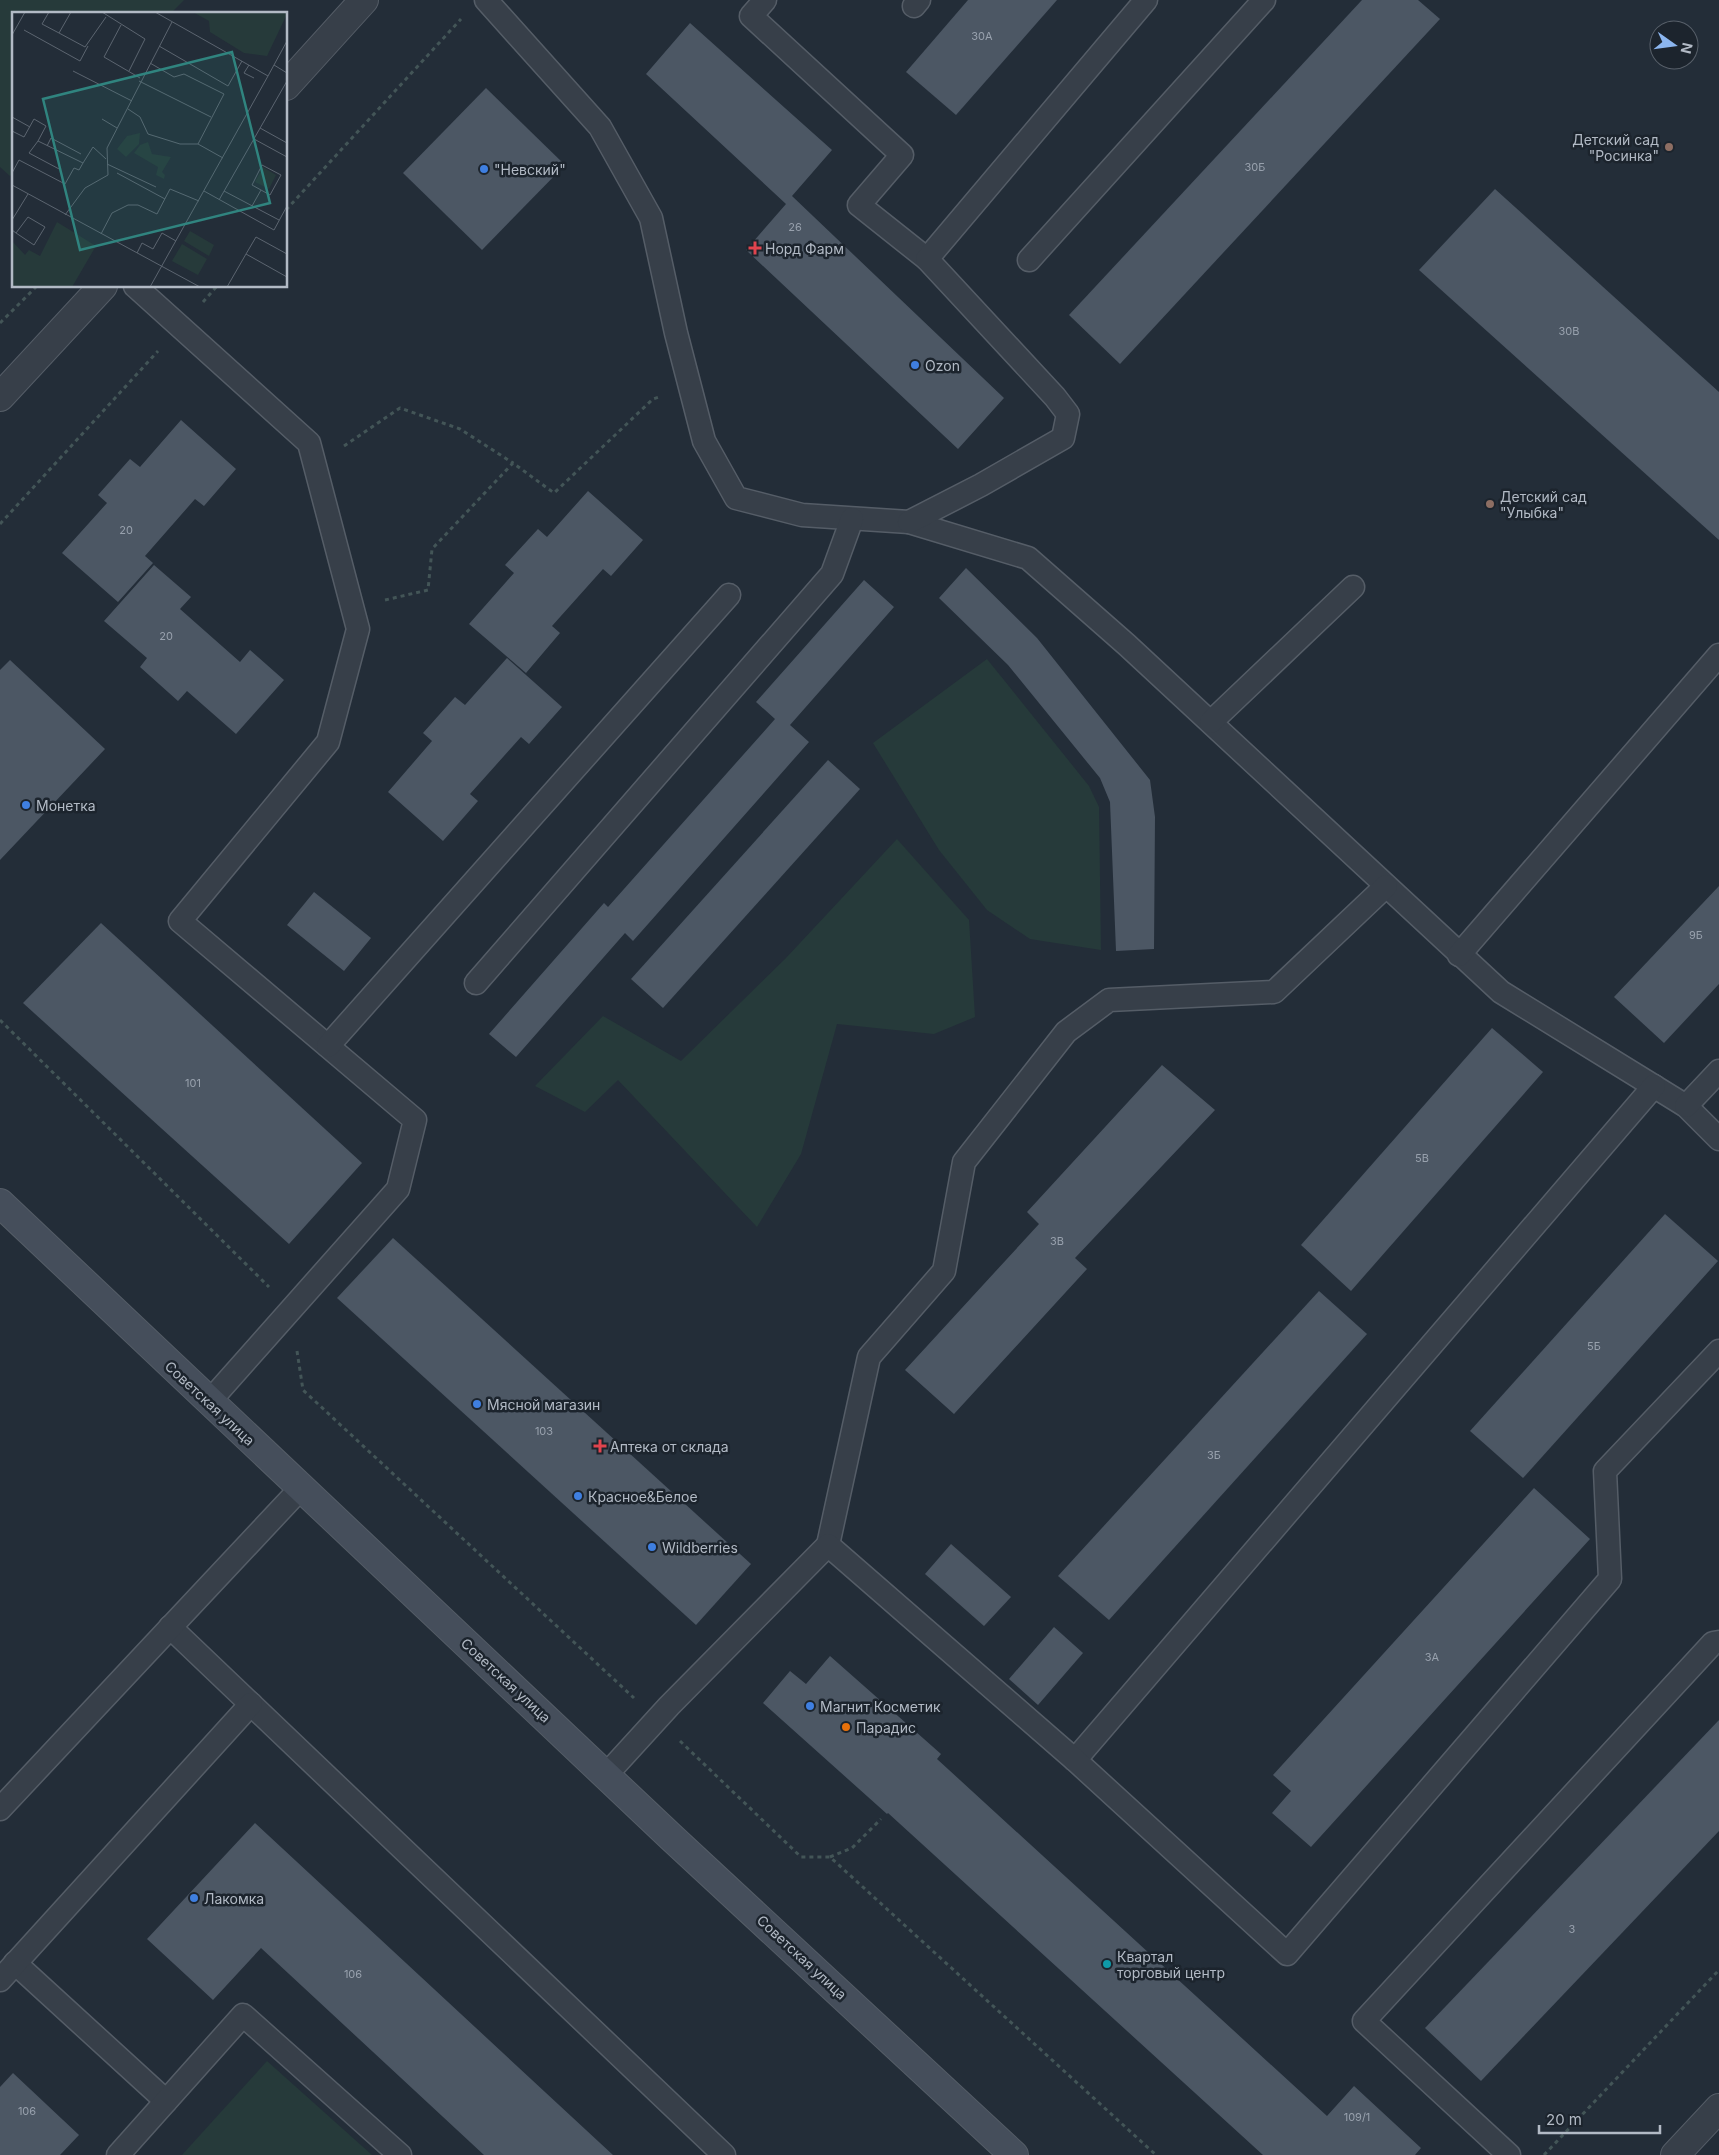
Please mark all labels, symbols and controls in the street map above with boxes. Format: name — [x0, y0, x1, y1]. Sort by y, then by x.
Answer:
inset map — [12, 12, 288, 288]
north arrow — [1649, 20, 1699, 70]
house number: 30А — [971, 29, 993, 43]
text: N — [1678, 41, 1697, 55]
place label: Детский сад "Росинка" — [1572, 131, 1659, 164]
marker: Детский сад "Росинка" — [1663, 141, 1675, 153]
house number: 30Б — [1245, 160, 1265, 174]
place label: "Невский" — [494, 161, 566, 178]
marker: "Невский" — [478, 163, 490, 175]
house number: 26 — [788, 220, 802, 234]
place label: Норд Фарм — [765, 240, 844, 257]
marker: Норд Фарм — [749, 242, 761, 254]
house number: 30В — [1559, 324, 1579, 338]
place label: Ozon — [925, 357, 960, 374]
marker: Ozon — [909, 359, 921, 371]
place label: Детский сад "Улыбка" — [1500, 488, 1587, 521]
marker: Детский сад "Улыбка" — [1484, 498, 1496, 510]
house number: 20 — [119, 523, 133, 537]
house number: 20 — [159, 629, 173, 643]
place label: Монетка — [36, 797, 96, 814]
marker: Монетка — [20, 799, 32, 811]
house number: 9Б — [1689, 928, 1703, 942]
house number: 101 — [185, 1076, 201, 1090]
house number: 5В — [1415, 1151, 1429, 1165]
house number: 3В — [1050, 1234, 1064, 1248]
house number: 5Б — [1587, 1339, 1601, 1353]
street label: Советская улица — [162, 1357, 258, 1449]
place label: Мясной магазин — [487, 1396, 600, 1413]
marker: Мясной магазин — [471, 1398, 483, 1410]
house number: 103 — [535, 1424, 553, 1438]
place label: Аптека от склада — [610, 1438, 729, 1455]
marker: Аптека от склада — [594, 1440, 606, 1452]
house number: 3Б — [1207, 1448, 1221, 1462]
place label: Красное&Белое — [588, 1488, 698, 1505]
marker: Красное&Белое — [572, 1490, 584, 1502]
place label: Wildberries — [662, 1539, 738, 1556]
marker: Wildberries — [646, 1541, 658, 1553]
street label: Советская улица — [458, 1634, 554, 1726]
house number: 3А — [1425, 1650, 1440, 1664]
place label: Магнит Косметик — [820, 1698, 941, 1715]
marker: Магнит Косметик — [804, 1700, 816, 1712]
place label: Парадис — [856, 1719, 916, 1736]
marker: Парадис — [840, 1721, 852, 1733]
place label: Лакомка — [204, 1890, 264, 1907]
marker: Лакомка — [188, 1892, 200, 1904]
street label: Советская улица — [754, 1911, 850, 2003]
house number: 3 — [1569, 1922, 1576, 1936]
place label: Квартал торговый центр — [1117, 1948, 1225, 1981]
marker: Квартал торговый центр — [1101, 1958, 1113, 1970]
house number: 106 — [344, 1967, 362, 1981]
scale bar — [1539, 2102, 1660, 2134]
house number: 106 — [18, 2104, 36, 2118]
house number: 109/1 — [1344, 2110, 1370, 2124]
text: 20 m — [1546, 2110, 1582, 2129]

